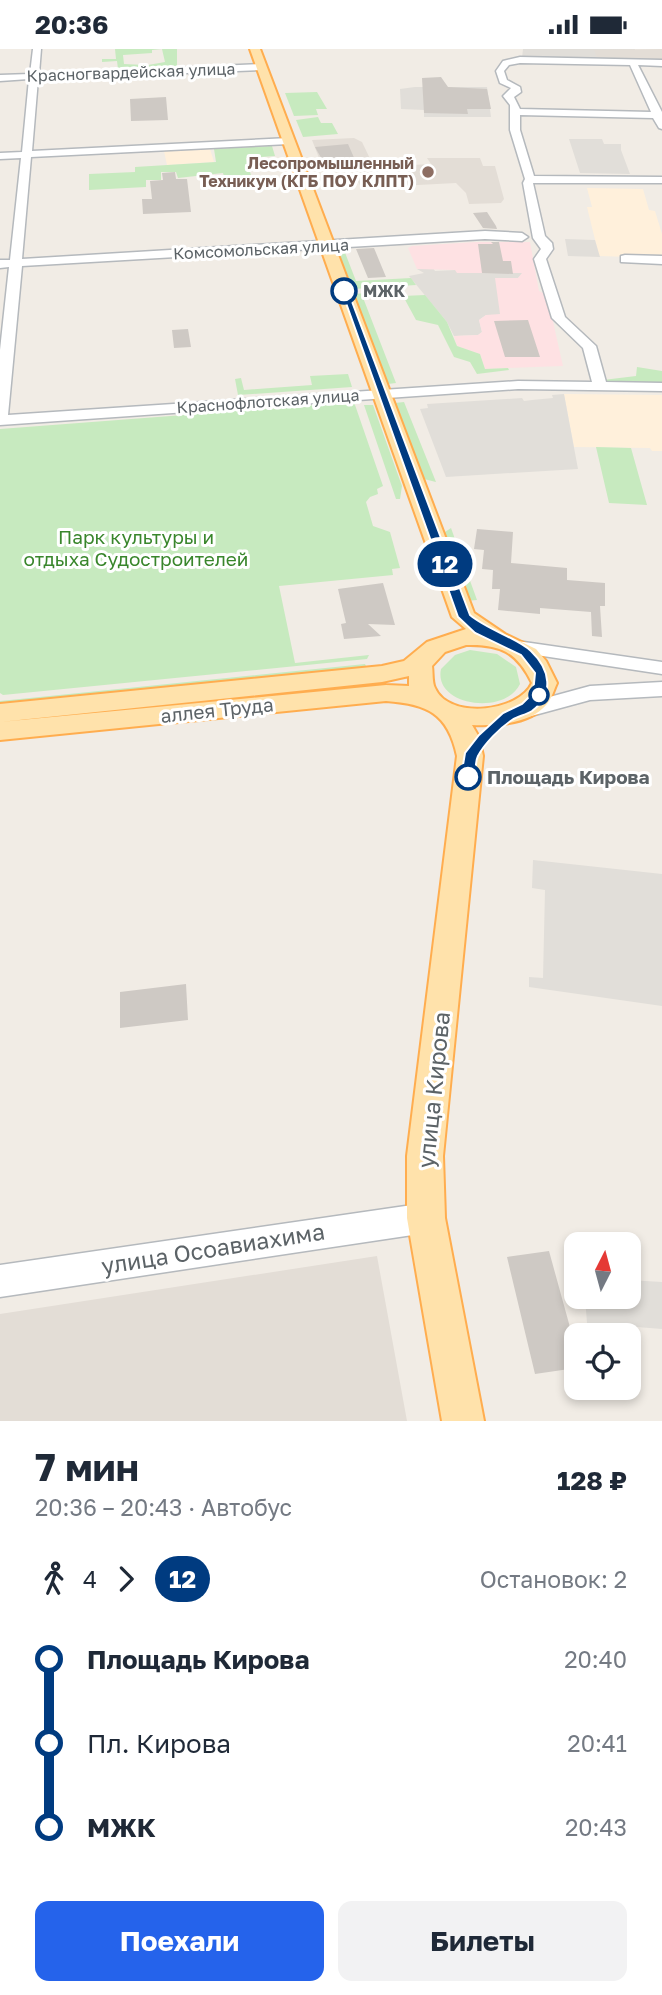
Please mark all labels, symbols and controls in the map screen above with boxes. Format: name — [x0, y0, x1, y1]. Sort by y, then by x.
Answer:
text: 20:36 — [35, 9, 108, 40]
street label: Красногвардейская улица — [26, 58, 236, 86]
place label: Лесопромышленный Техникум (КГБ ПОУ КЛПТ) — [199, 153, 414, 191]
marker: Лесопромышленный Техникум (КГБ ПОУ КЛПТ) — [420, 164, 436, 180]
street label: Комсомольская улица — [173, 234, 349, 264]
marker: МЖК — [331, 278, 357, 304]
place label: МЖК — [363, 281, 406, 301]
street label: Краснофлотская улица — [176, 385, 360, 417]
park label: Парк культуры и отдыха Судостроителей — [24, 525, 248, 570]
line badge: 12 — [414, 541, 476, 587]
text: 12 — [432, 549, 459, 578]
unlabelled marker — [529, 685, 549, 705]
street label: аллея Труда — [159, 692, 275, 727]
marker: Площадь Кирова — [455, 764, 481, 790]
place label: Площадь Кирова — [487, 765, 650, 788]
street label: улица Кирова — [411, 1010, 455, 1170]
street label: улица Осоавиахима — [99, 1217, 327, 1279]
north arrow — [564, 1232, 640, 1309]
map controls — [564, 1232, 641, 1400]
button: locate — [564, 1323, 641, 1400]
text: 7 мин — [35, 1444, 139, 1489]
text: 128 ₽ — [557, 1465, 627, 1496]
text: 20:36 – 20:43 · Автобус — [35, 1493, 292, 1521]
icon: walk — [35, 1560, 73, 1598]
icon: forward — [107, 1560, 145, 1598]
text: 12 — [169, 1564, 196, 1593]
text: 4 — [83, 1565, 97, 1593]
text: Остановок: 2 — [480, 1565, 627, 1593]
text: Площадь Кирова — [87, 1644, 309, 1675]
text: 20:40 — [564, 1645, 627, 1673]
text: Пл. Кирова — [87, 1728, 231, 1759]
text: 20:41 — [567, 1729, 627, 1757]
text: МЖК — [87, 1812, 156, 1843]
text: 20:43 — [565, 1813, 627, 1841]
button: Поехали — [35, 1901, 324, 1981]
button: Билеты — [338, 1901, 627, 1981]

